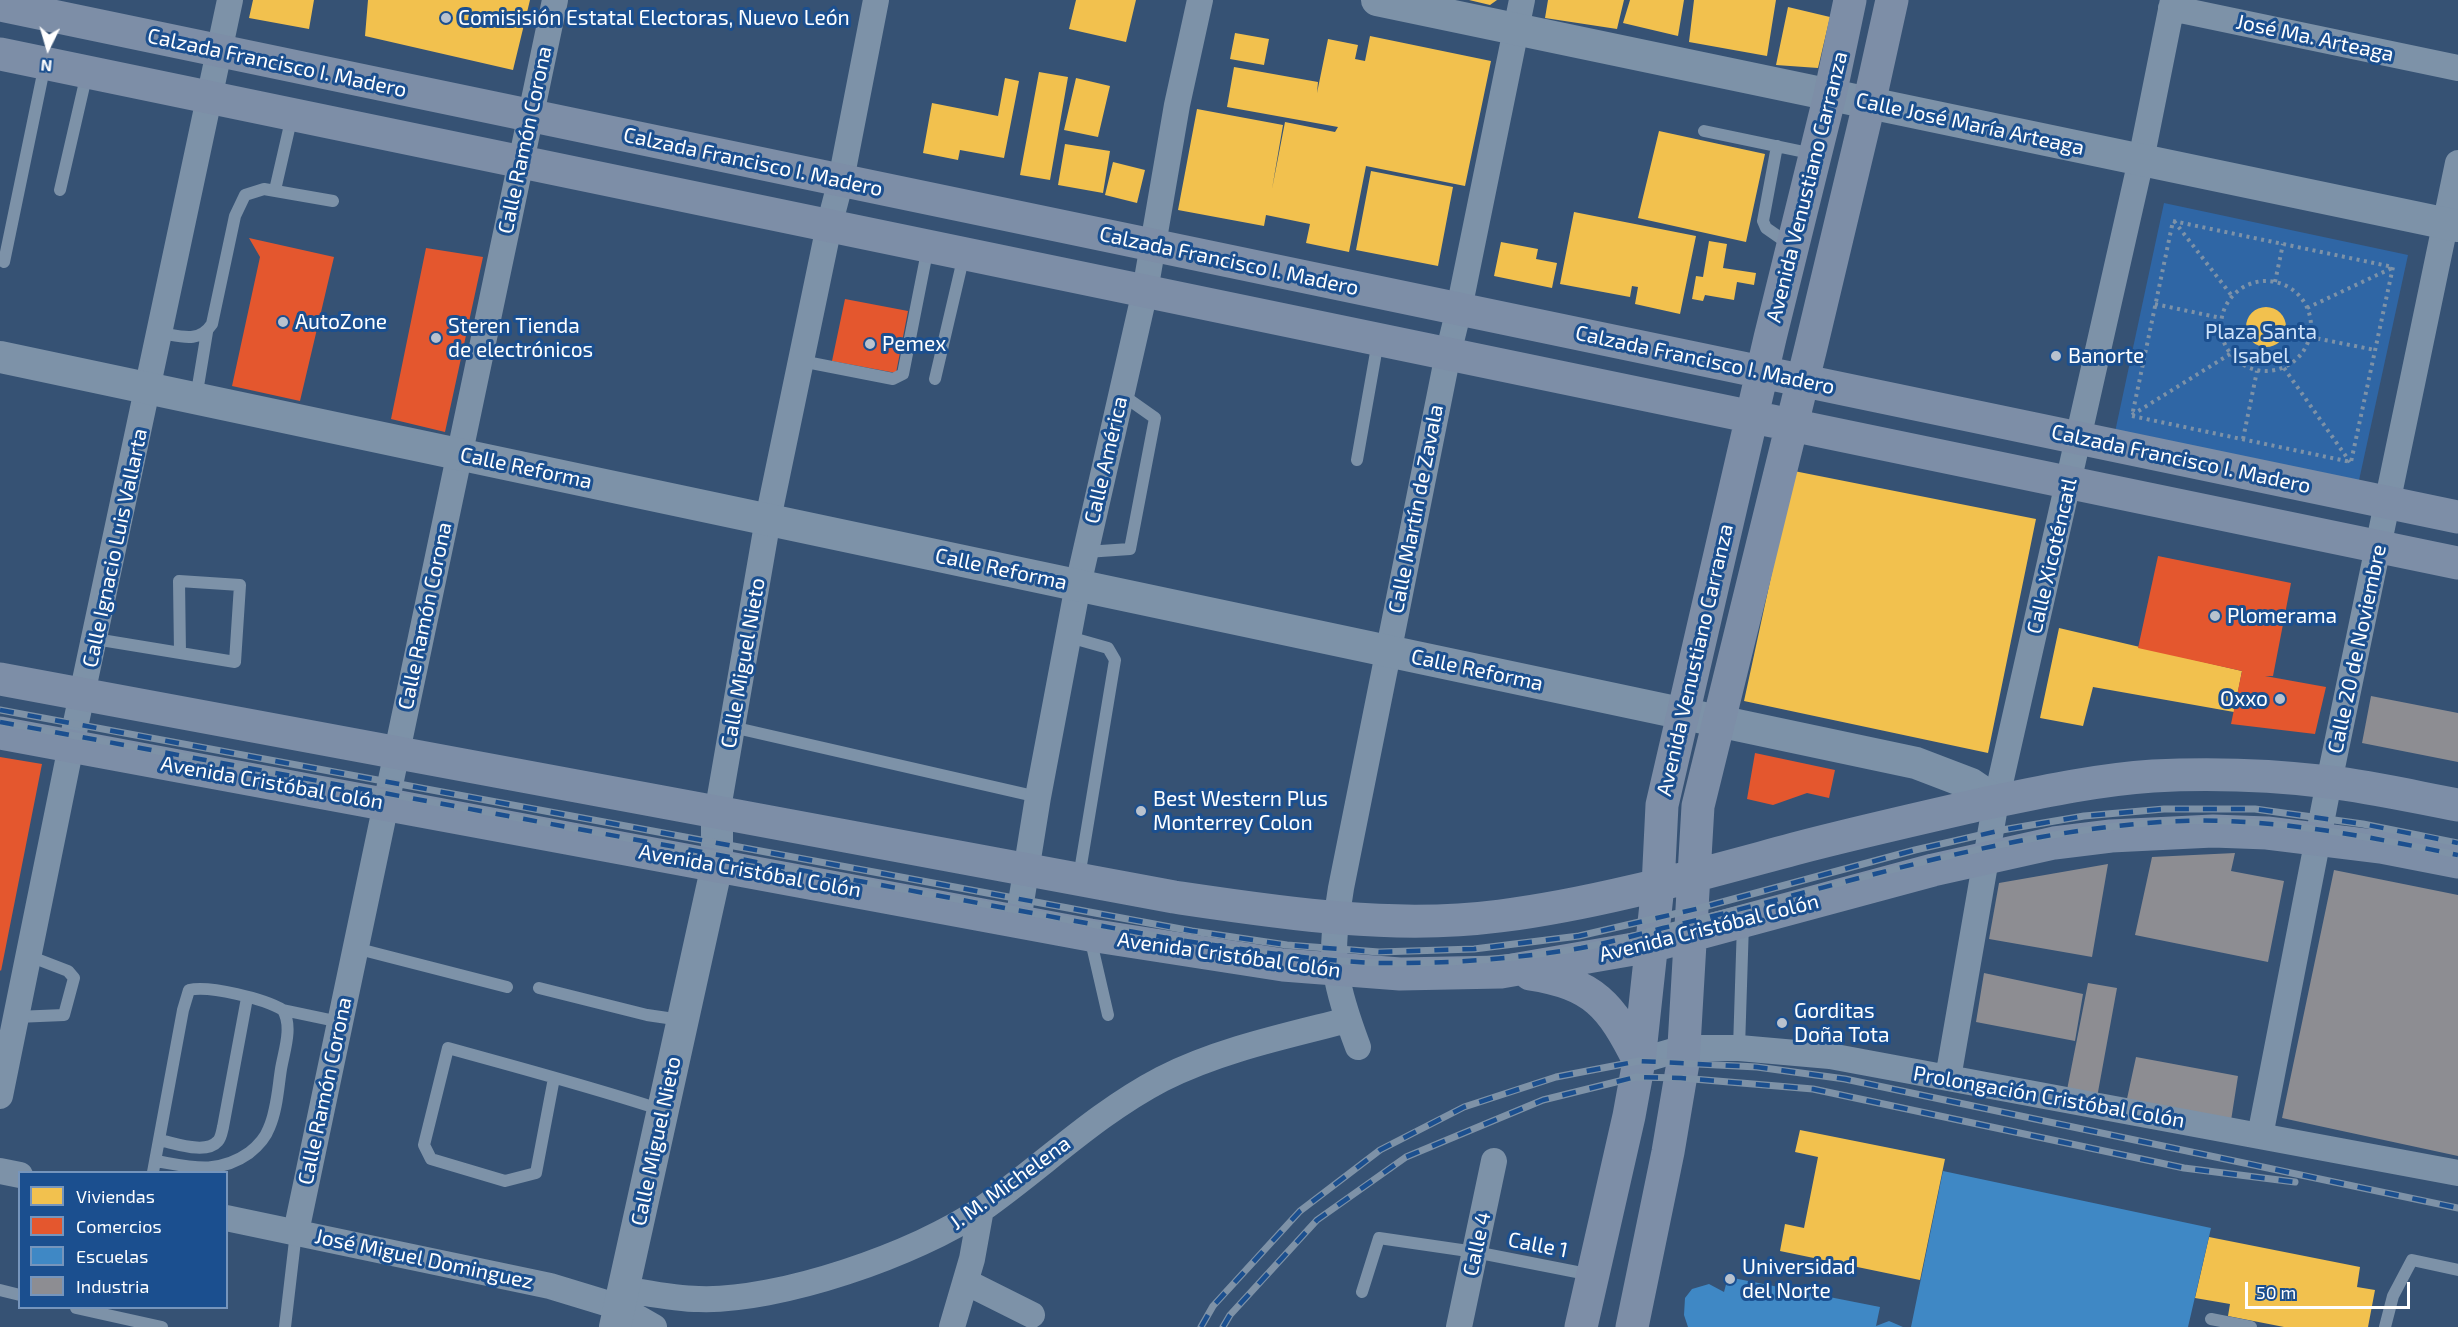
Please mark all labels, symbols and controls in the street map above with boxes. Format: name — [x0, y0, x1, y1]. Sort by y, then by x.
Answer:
place label: Comisisión Estatal Electoras, Nuevo León — [458, 5, 850, 31]
street label: José Ma. Arteaga — [2234, 9, 2396, 67]
marker: Comisisión Estatal Electoras, Nuevo León — [439, 11, 453, 25]
north arrow — [18, 18, 78, 78]
street label: Calzada Francisco I. Madero — [145, 23, 409, 103]
street label: Calle Ramón Corona — [493, 44, 557, 236]
street label: Avenida Venustiano Carranza — [1761, 49, 1853, 325]
text: N — [40, 56, 53, 76]
street label: Calle José María Arteaga — [1853, 87, 2087, 161]
street label: Calzada Francisco I. Madero — [621, 122, 885, 202]
street label: Calzada Francisco I. Madero — [1097, 221, 1361, 301]
place label: AutoZone — [295, 309, 387, 335]
place label: Steren Tienda de electrónicos — [448, 313, 593, 363]
marker: AutoZone — [276, 315, 290, 329]
park label: Plaza Santa Isabel — [2205, 319, 2317, 369]
street label: Calzada Francisco I. Madero — [1573, 320, 1837, 400]
marker: Steren Tienda de electrónicos — [429, 331, 443, 345]
place label: Pemex — [882, 331, 946, 357]
marker: Pemex — [863, 337, 877, 351]
place label: Banorte — [2068, 343, 2144, 369]
marker: Banorte — [2049, 349, 2063, 363]
street label: Calle América — [1079, 394, 1133, 526]
street label: Calle Martín de Zavala — [1383, 402, 1449, 616]
street label: Calzada Francisco I. Madero — [2049, 419, 2313, 499]
street label: Calle Ignacio Luis Vallarta — [77, 426, 153, 670]
street label: Calle Reforma — [458, 442, 594, 494]
street label: Calle Xicoténcatl — [2022, 475, 2082, 637]
street label: Calle Ramón Corona — [393, 520, 457, 712]
street label: Avenida Venustiano Carranza — [1651, 521, 1739, 799]
street label: Calle 20 de Noviembre — [2323, 542, 2391, 756]
street label: Calle Reforma — [933, 543, 1069, 595]
street label: Calle Miguel Nieto — [716, 576, 770, 750]
place label: Plomerama — [2227, 603, 2337, 629]
marker: Plomerama — [2208, 609, 2222, 623]
street label: Calle Reforma — [1409, 644, 1545, 696]
place label: Oxxo — [2220, 686, 2268, 712]
marker: Oxxo — [2273, 692, 2287, 706]
street label: Avenida Cristóbal Colón — [159, 751, 385, 815]
place label: Best Western Plus Monterrey Colon — [1153, 786, 1328, 836]
marker: Best Western Plus Monterrey Colon — [1134, 804, 1148, 818]
street label: Avenida Cristóbal Colón — [637, 839, 863, 903]
street label: Avenida Cristóbal Colón — [1597, 889, 1821, 967]
street label: Avenida Cristóbal Colón — [1116, 927, 1342, 983]
street label: Calle Ramón Corona — [293, 995, 357, 1187]
place label: Gorditas Doña Tota — [1794, 998, 1890, 1048]
marker: Gorditas Doña Tota — [1775, 1016, 1789, 1030]
street label: Calle Miguel Nieto — [626, 1054, 686, 1228]
street label: Prolongación Cristóbal Colón — [1911, 1061, 2187, 1133]
street label: J. M. Michelena — [945, 1131, 1075, 1235]
legend — [18, 1171, 228, 1309]
text: Viviendas — [76, 1185, 155, 1207]
street label: Calle 4 — [1458, 1210, 1496, 1278]
text: Comercios — [76, 1215, 162, 1237]
street label: José Miguel Dominguez — [313, 1224, 535, 1294]
street label: Calle 1 — [1506, 1227, 1570, 1263]
text: Escuelas — [76, 1245, 148, 1267]
place label: Universidad del Norte — [1742, 1254, 1856, 1304]
scale bar — [2248, 1270, 2413, 1308]
marker: Universidad del Norte — [1723, 1272, 1737, 1286]
text: Industria — [76, 1275, 149, 1297]
text: 50 m — [2256, 1281, 2296, 1303]

